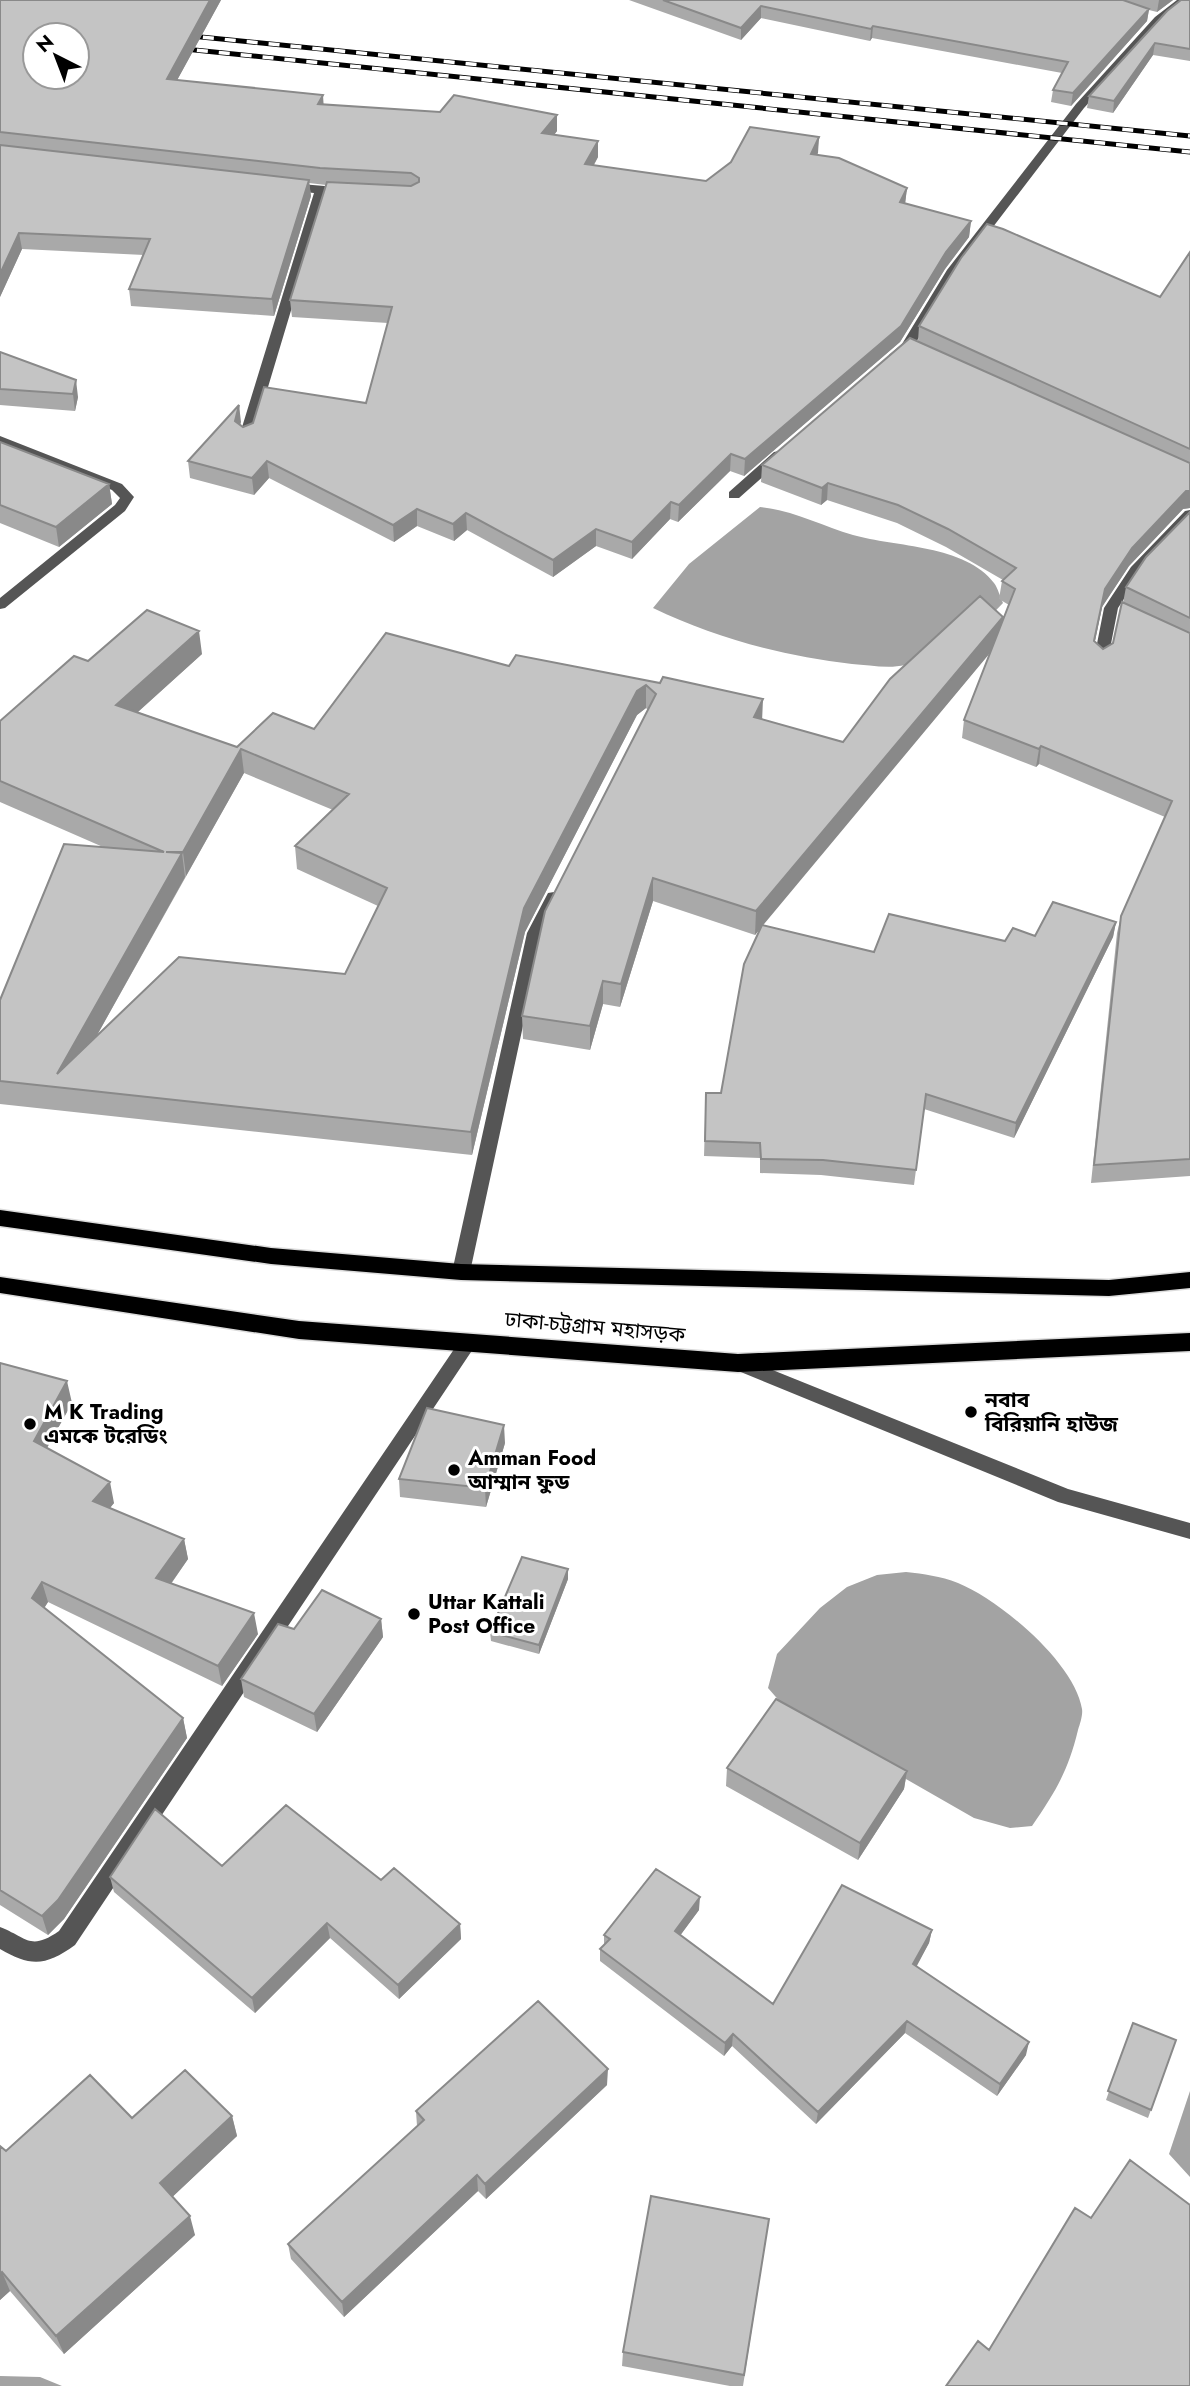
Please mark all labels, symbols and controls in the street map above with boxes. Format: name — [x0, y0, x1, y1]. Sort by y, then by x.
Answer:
north arrow — [21, 21, 91, 91]
text: N — [30, 29, 60, 59]
street label: ঢাকা-চট্টগ্রাম মহাসড়ক — [502, 1304, 688, 1350]
place label: নবাব বিরিয়ানি হাউজ — [984, 1385, 1119, 1439]
place label: M K Trading এমকে টরেডিং — [44, 1397, 168, 1451]
marker: নবাব বিরিয়ানি হাউজ — [963, 1404, 979, 1420]
marker: M K Trading এমকে টরেডিং — [22, 1416, 38, 1432]
place label: Amman Food আম্মান ফুড — [467, 1443, 596, 1497]
marker: Amman Food আম্মান ফুড — [446, 1462, 462, 1478]
place label: Uttar Kattali Post Office — [428, 1587, 544, 1641]
marker: Uttar Kattali Post Office — [406, 1606, 422, 1622]

